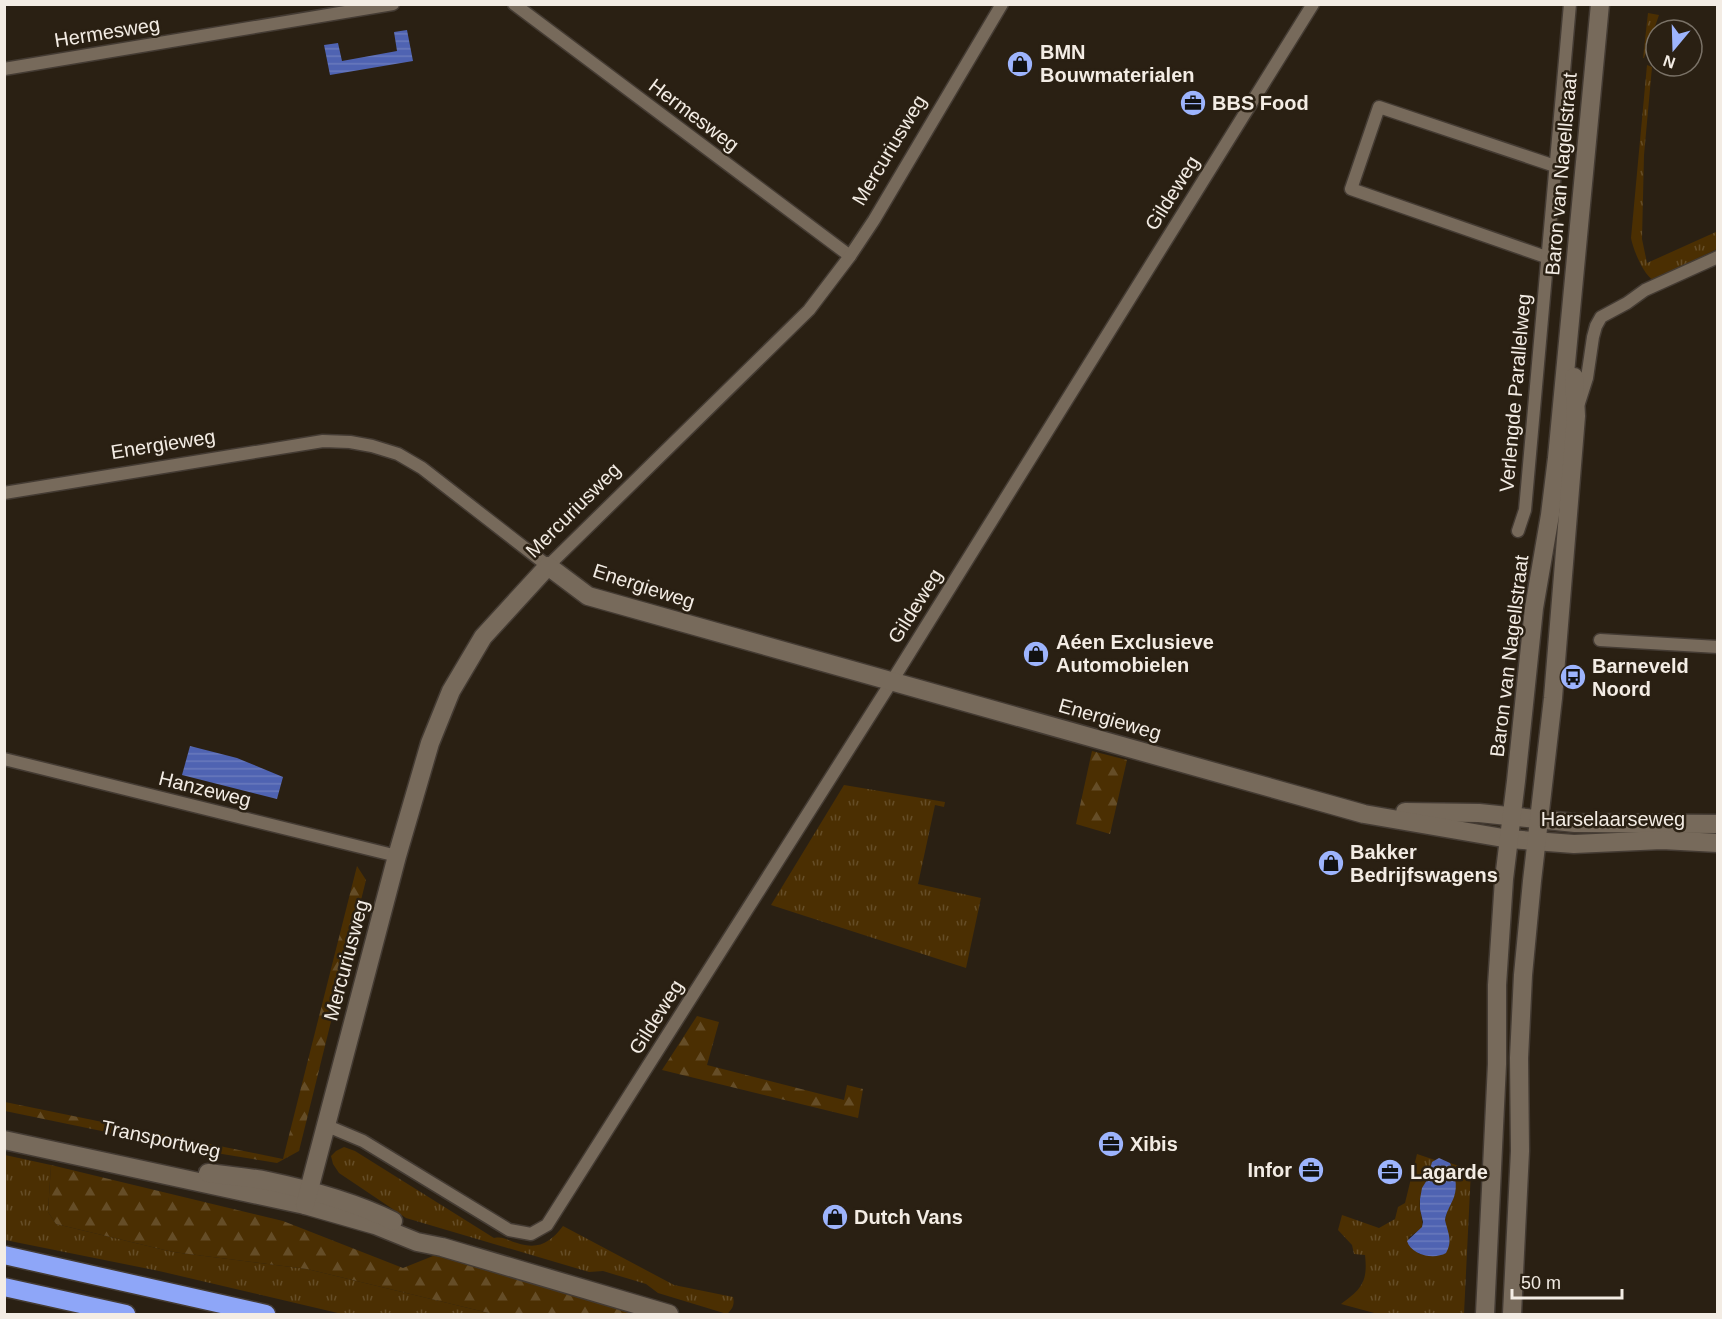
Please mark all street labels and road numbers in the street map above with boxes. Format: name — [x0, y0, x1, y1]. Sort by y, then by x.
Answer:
street label: Hermesweg — [53, 13, 161, 51]
street label: Baron van Nagellstraat — [1541, 71, 1581, 276]
street label: Hermesweg — [645, 74, 743, 156]
street label: Mercuriusweg — [848, 91, 930, 209]
street label: Gildeweg — [1141, 152, 1203, 234]
street label: Verlengde Parallelweg — [1495, 293, 1535, 493]
street label: Energieweg — [109, 425, 217, 463]
street label: Mercuriusweg — [521, 458, 625, 562]
street label: Baron van Nagellstraat — [1486, 553, 1532, 758]
street label: Energieweg — [590, 559, 698, 613]
street label: Gildeweg — [884, 565, 946, 647]
street label: Energieweg — [1056, 694, 1164, 744]
street label: Hanzeweg — [156, 767, 254, 811]
street label: Harselaarseweg — [1541, 808, 1685, 830]
street label: Mercuriusweg — [319, 897, 373, 1023]
street label: Gildeweg — [625, 976, 687, 1058]
street label: Transportweg — [99, 1116, 223, 1162]

